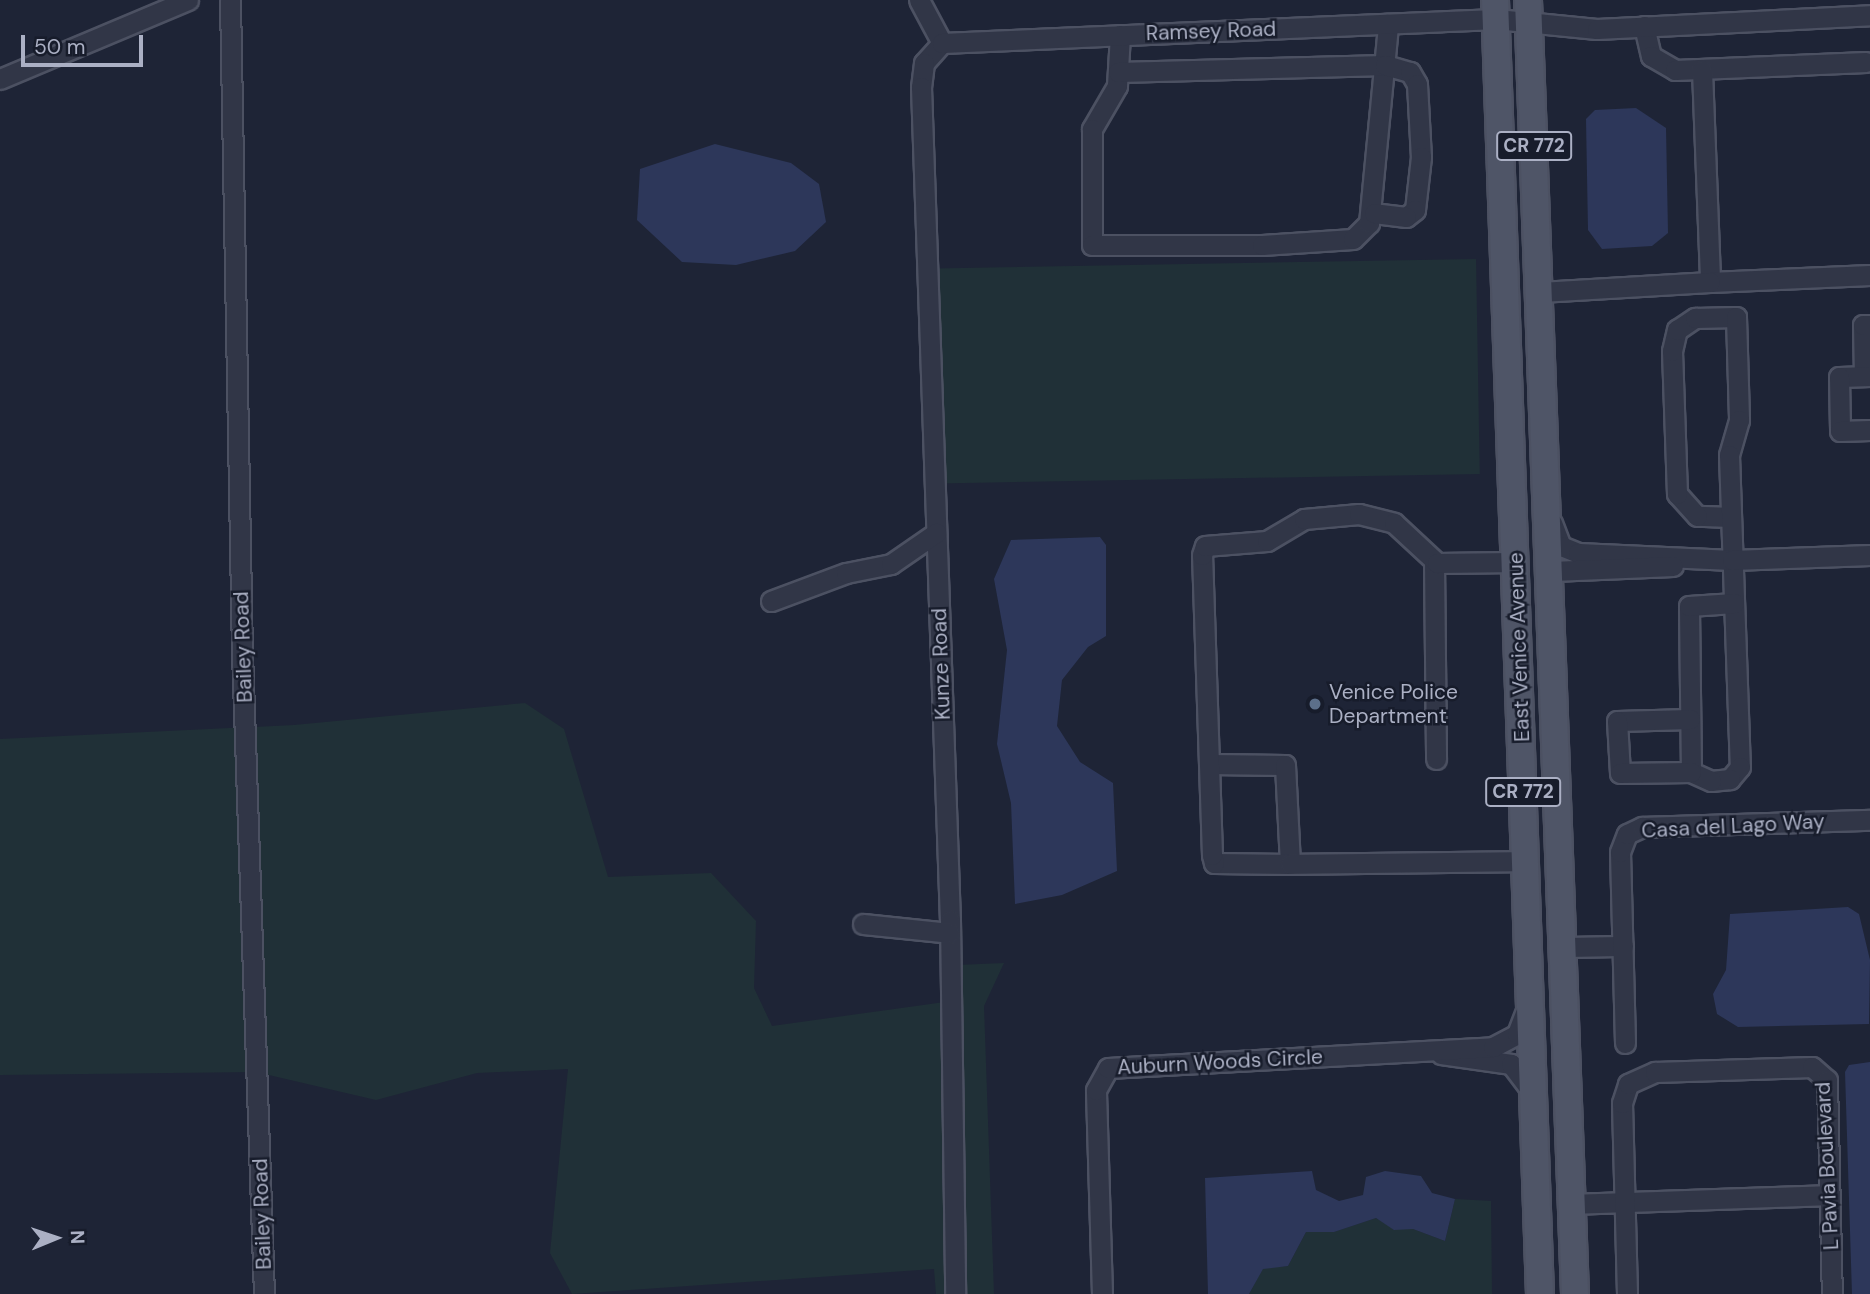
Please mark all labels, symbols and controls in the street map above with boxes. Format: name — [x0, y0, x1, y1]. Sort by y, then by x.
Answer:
street label: Ramsey Road — [1145, 16, 1277, 46]
scale bar — [24, 21, 147, 65]
text: 50 m — [34, 33, 85, 61]
road number: CR 772 — [1496, 130, 1572, 162]
street label: East Venice Avenue — [1503, 552, 1535, 742]
street label: Bailey Road — [228, 591, 258, 703]
street label: Kunze Road — [926, 608, 956, 720]
place label: Venice Police Department — [1329, 679, 1458, 729]
marker: Venice Police Department — [1307, 696, 1323, 712]
road number: CR 772 — [1484, 776, 1562, 807]
street label: Casa del Lago Way — [1641, 809, 1825, 843]
street label: Auburn Woods Circle — [1117, 1044, 1323, 1080]
street label: L Pavia Boulevard — [1810, 1081, 1844, 1251]
street label: Bailey Road — [247, 1158, 277, 1270]
north arrow — [21, 1203, 91, 1273]
text: N — [65, 1230, 90, 1245]

